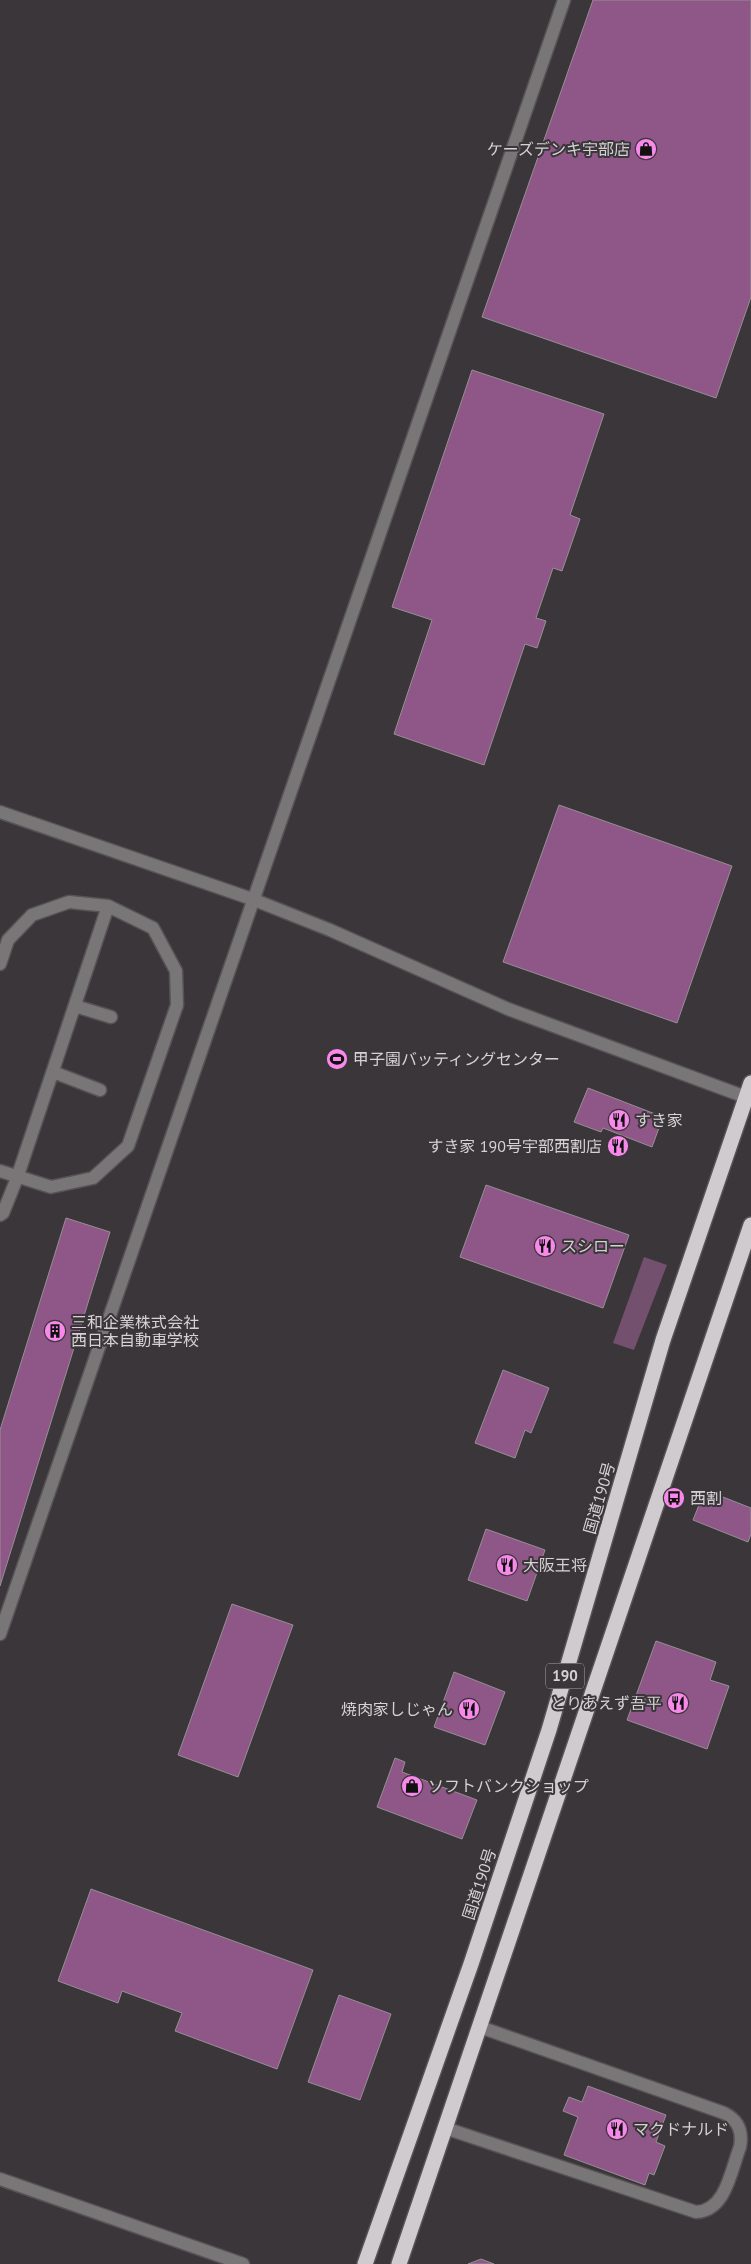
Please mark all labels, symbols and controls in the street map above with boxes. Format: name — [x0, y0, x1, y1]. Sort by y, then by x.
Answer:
shop icon: ケーズデンキ宇部店 — [634, 137, 658, 161]
place label: ケーズデンキ宇部店 — [487, 139, 630, 159]
sports icon: 甲子園バッティングセンター — [325, 1047, 349, 1071]
place label: 甲子園バッティングセンター — [353, 1049, 560, 1069]
restaurant icon: すき家 — [607, 1108, 631, 1132]
place label: すき家 — [635, 1110, 683, 1130]
restaurant icon: すき家 190号宇部西割店 — [606, 1134, 630, 1158]
place label: すき家 190号宇部西割店 — [428, 1136, 602, 1156]
restaurant icon: スシロー — [533, 1234, 557, 1258]
place label: スシロー — [561, 1236, 625, 1256]
place label: 三和企業株式会社 西日本自動車学校 — [71, 1312, 199, 1350]
building icon: 三和企業株式会社 西日本自動車学校 — [43, 1319, 67, 1343]
street label: 国道190号 — [579, 1460, 619, 1536]
bus stop icon: 西割 — [662, 1486, 686, 1510]
place label: 西割 — [690, 1488, 722, 1508]
restaurant icon: 大阪王将 — [495, 1553, 519, 1577]
place label: 大阪王将 — [523, 1555, 587, 1575]
road number: 190 — [546, 1664, 584, 1688]
restaurant icon: とりあえず吾平 — [666, 1691, 690, 1715]
place label: とりあえず吾平 — [550, 1693, 662, 1713]
restaurant icon: 焼肉家しじゃん — [457, 1697, 481, 1721]
place label: 焼肉家しじゃん — [341, 1699, 453, 1719]
shop icon: ソフトバンクショップ — [400, 1774, 424, 1798]
place label: ソフトバンクショップ — [428, 1776, 589, 1796]
street label: 国道190号 — [458, 1846, 500, 1922]
restaurant icon: マクドナルド — [605, 2117, 629, 2141]
place label: マクドナルド — [633, 2119, 729, 2139]

